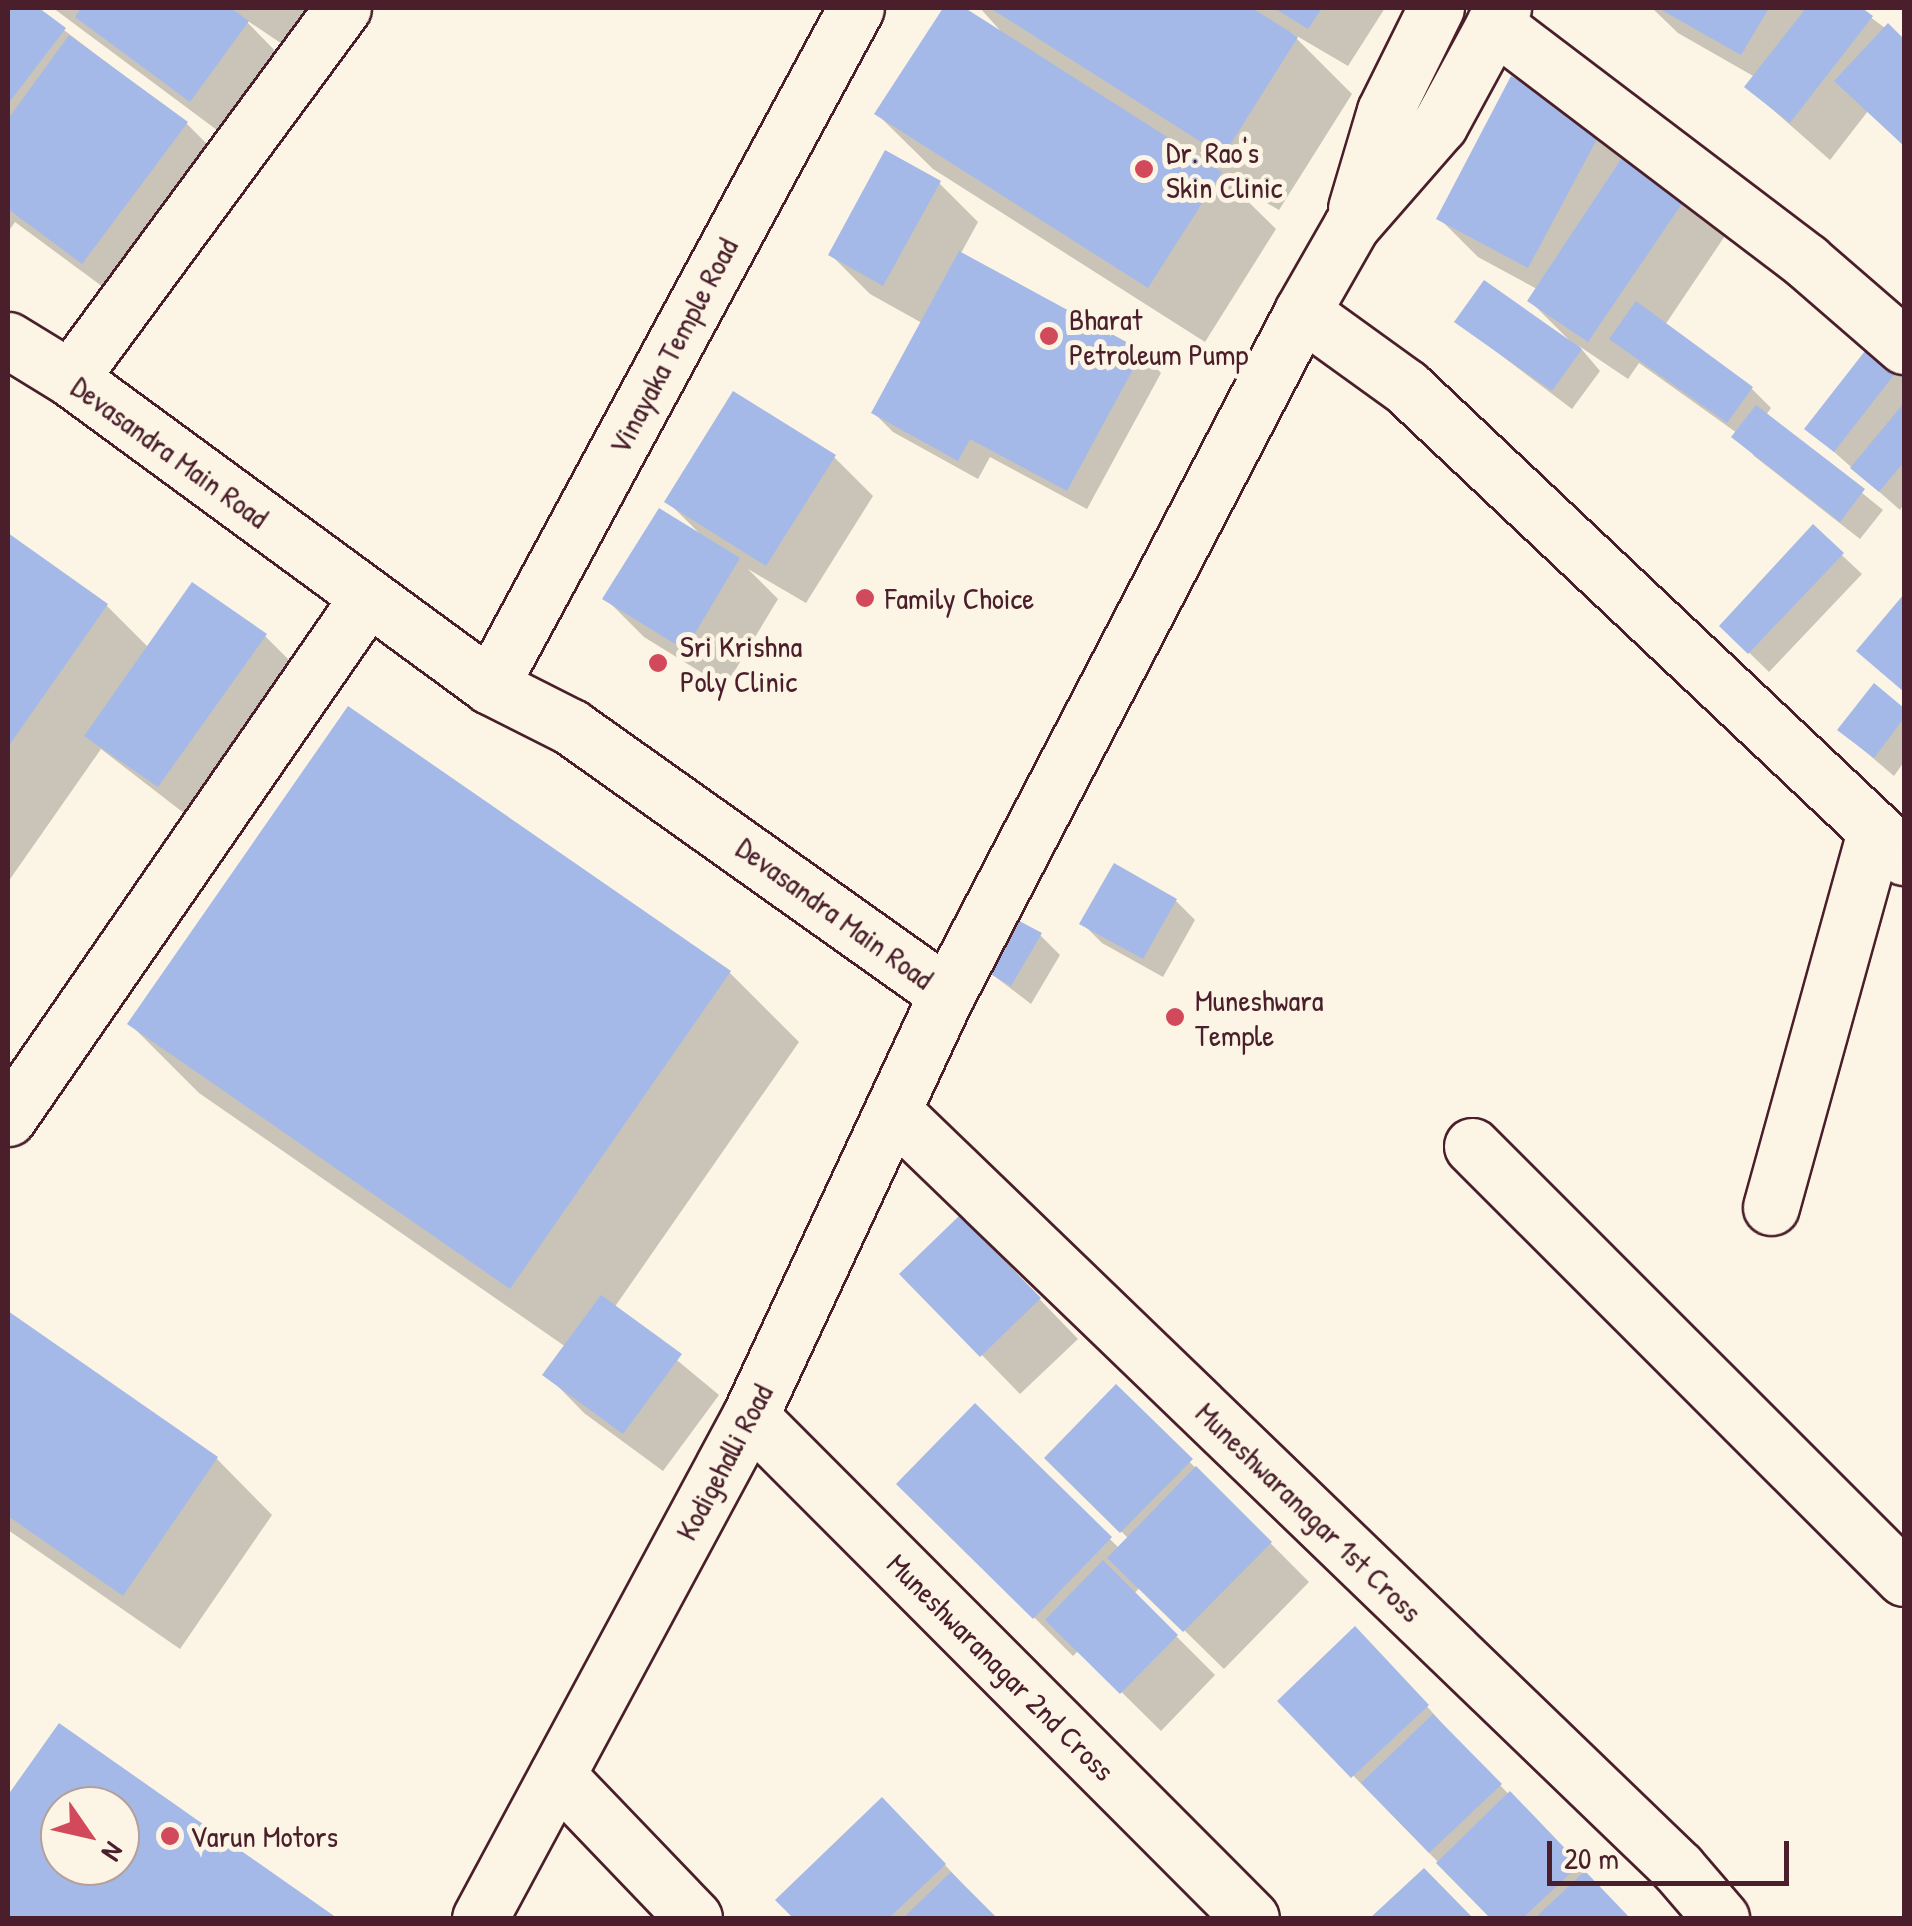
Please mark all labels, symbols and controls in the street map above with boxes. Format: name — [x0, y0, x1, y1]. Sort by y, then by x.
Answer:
place label: Dr. Rao's Skin Clinic — [1166, 134, 1282, 204]
marker: Dr. Rao's Skin Clinic — [1131, 156, 1157, 182]
street label: Vinayaka Temple Road — [601, 232, 745, 460]
place label: Bharat Petroleum Pump — [1069, 301, 1248, 372]
marker: Bharat Petroleum Pump — [1038, 325, 1060, 347]
street label: Devasandra Main Road — [64, 368, 276, 536]
place label: Family Choice — [885, 580, 1034, 616]
marker: Family Choice — [854, 587, 876, 609]
place label: Sri Krishna Poly Clinic — [680, 628, 802, 698]
marker: Sri Krishna Poly Clinic — [645, 650, 671, 676]
street label: Devasandra Main Road — [729, 829, 941, 997]
place label: Muneshwara Temple — [1195, 982, 1323, 1052]
marker: Muneshwara Temple — [1164, 1006, 1186, 1028]
street label: Kodigehalli Road — [668, 1378, 780, 1546]
street label: Muneshwaranagar 1st Cross — [1189, 1395, 1429, 1629]
street label: Muneshwaranagar 2nd Cross — [880, 1546, 1122, 1788]
north arrow — [40, 1786, 140, 1886]
place label: Varun Motors — [190, 1818, 338, 1854]
scale bar — [1552, 1821, 1794, 1883]
marker: Varun Motors — [159, 1825, 181, 1847]
text: N — [93, 1835, 133, 1868]
text: 20 m — [1564, 1838, 1619, 1878]

